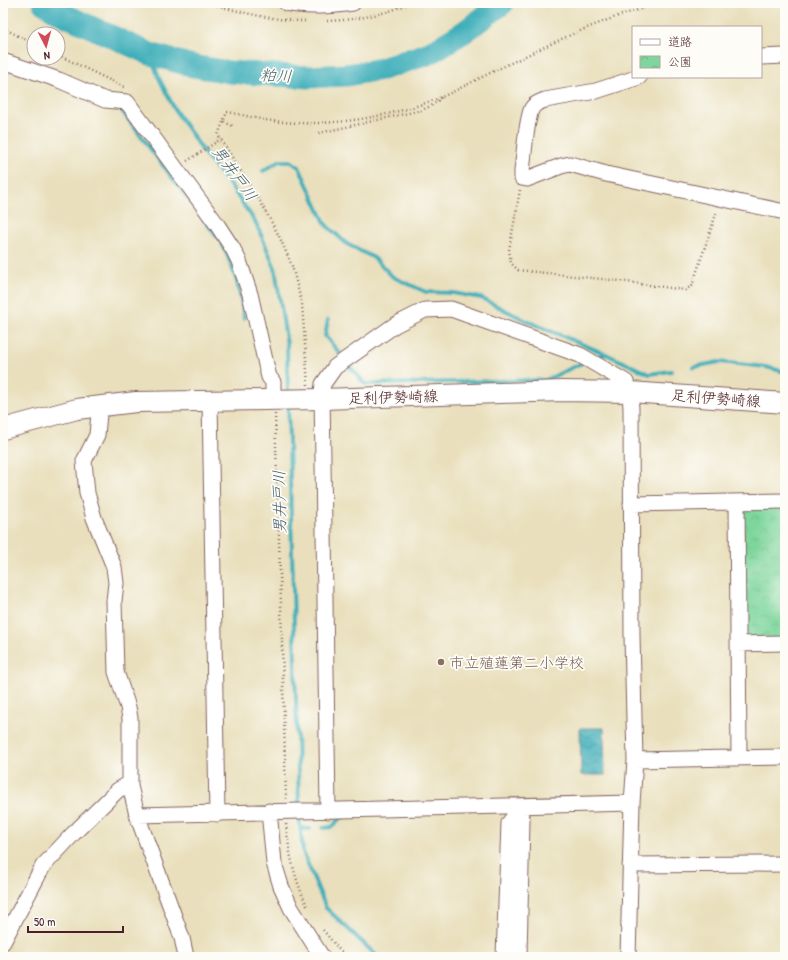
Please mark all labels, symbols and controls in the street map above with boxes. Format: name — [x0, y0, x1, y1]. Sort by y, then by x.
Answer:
north arrow — [26, 26, 66, 66]
legend — [632, 26, 762, 78]
text: 道路 — [668, 33, 692, 50]
text: N — [43, 49, 51, 63]
text: 公園 — [668, 53, 692, 70]
water label: 粕川 — [259, 63, 293, 87]
water label: 男井戸川 — [207, 141, 263, 205]
street label: 足利伊勢崎線 — [670, 384, 762, 412]
street label: 足利伊勢崎線 — [348, 385, 438, 409]
water label: 男井戸川 — [267, 470, 291, 534]
place label: 市立殖蓮第二小学校 — [449, 652, 584, 673]
marker: 市立殖蓮第二小学校 — [436, 657, 446, 667]
scale bar — [28, 908, 123, 934]
text: 50 m — [34, 913, 55, 930]

